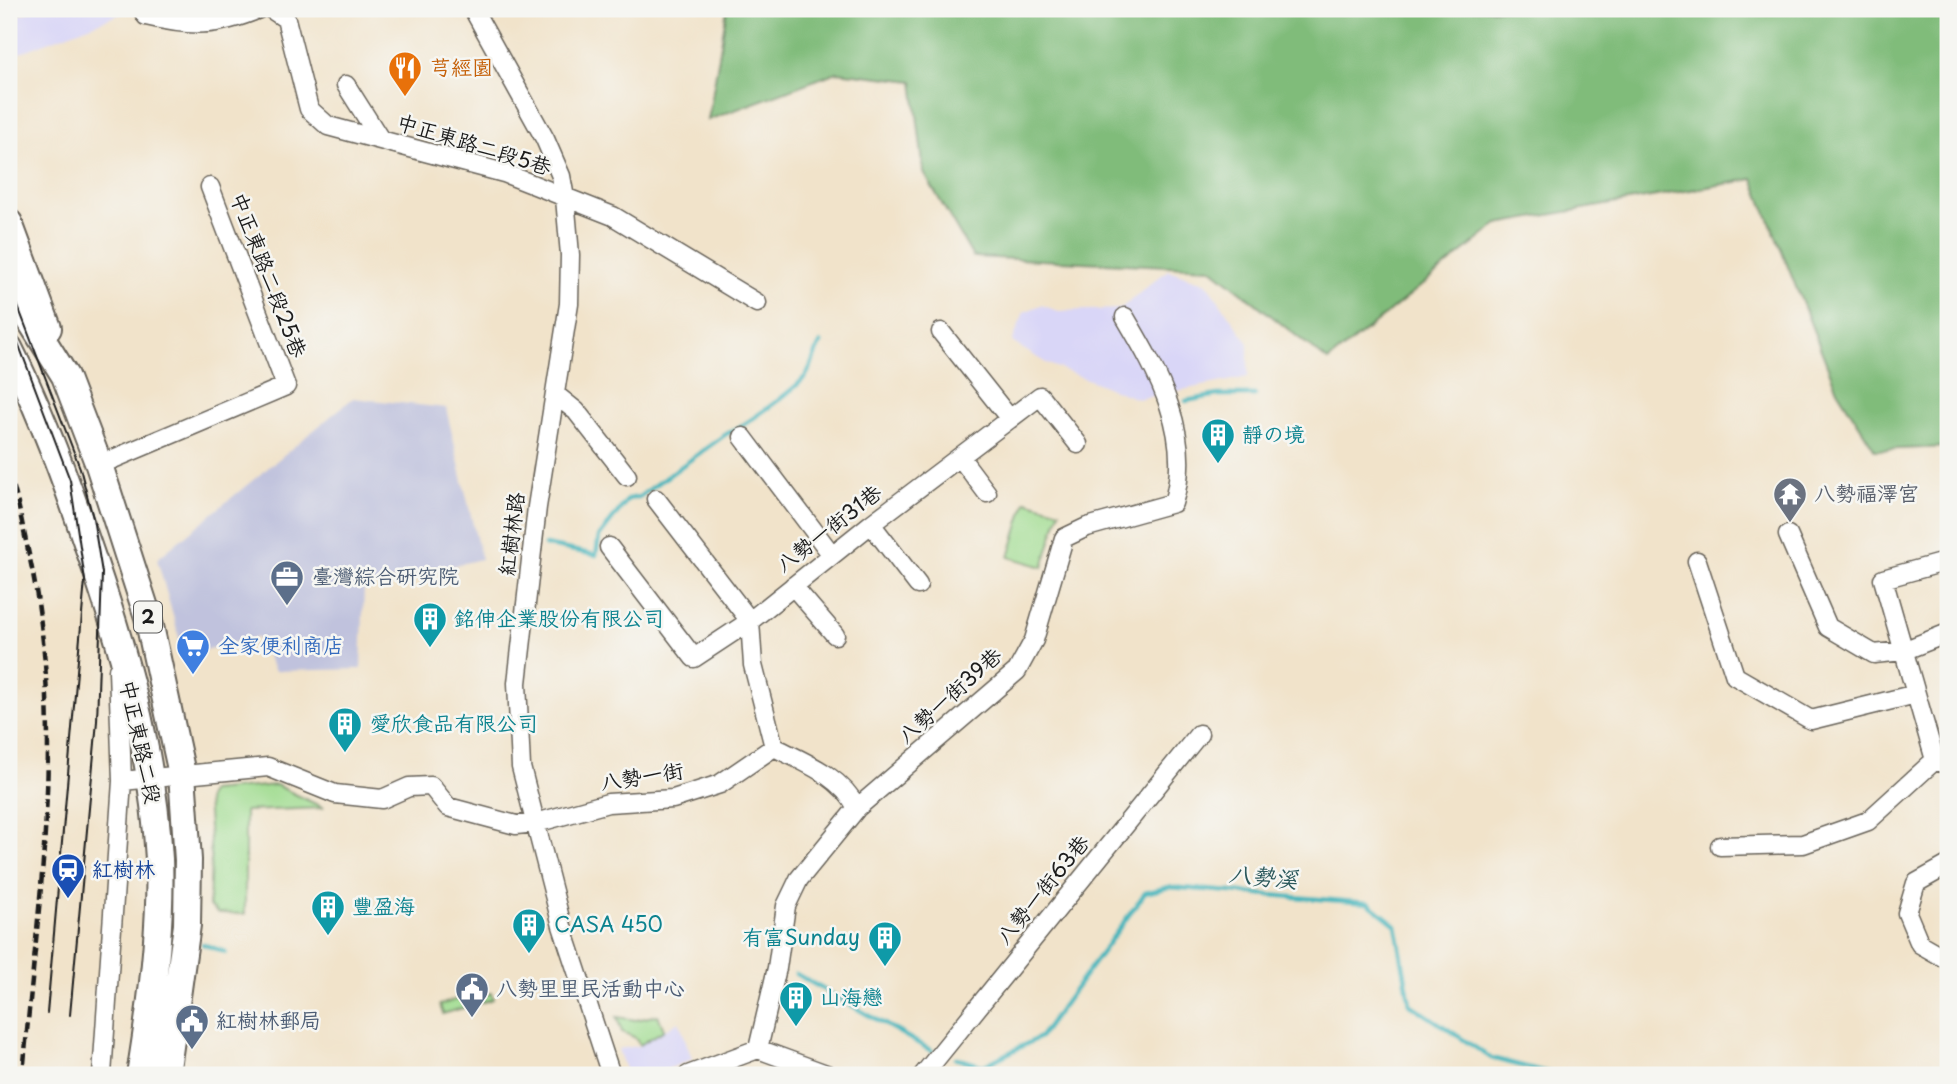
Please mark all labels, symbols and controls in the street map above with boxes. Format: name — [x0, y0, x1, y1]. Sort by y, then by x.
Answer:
restaurant icon: 芎經園 — [386, 49, 424, 98]
place label: 芎經園 — [430, 50, 493, 82]
street label: 中正東路二段5巷 — [393, 104, 556, 182]
street label: 中正東路二段25巷 — [224, 187, 316, 362]
building icon: 靜の境 — [1199, 416, 1237, 465]
place label: 靜の境 — [1242, 417, 1305, 449]
temple icon: 八勢福澤宮 — [1771, 475, 1809, 524]
street label: 八勢一街31巷 — [768, 476, 888, 579]
place label: 八勢福澤宮 — [1814, 476, 1919, 508]
street label: 紅樹林路 — [489, 490, 531, 577]
office icon: 臺灣綜合研究院 — [268, 558, 306, 607]
place label: 臺灣綜合研究院 — [312, 559, 459, 591]
building icon: 銘伸企業股份有限公司 — [411, 600, 449, 649]
place label: 銘伸企業股份有限公司 — [454, 601, 664, 633]
road number: 2 — [134, 602, 162, 632]
supermarket icon: 全家便利商店 — [174, 627, 212, 676]
place label: 全家便利商店 — [218, 628, 344, 660]
street label: 八勢一街39巷 — [889, 639, 1008, 750]
street label: 中正東路二段 — [113, 677, 171, 807]
building icon: 愛欣食品有限公司 — [326, 705, 364, 754]
place label: 愛欣食品有限公司 — [370, 706, 538, 738]
street label: 八勢一街 — [598, 753, 686, 797]
street label: 八勢一街63巷 — [987, 827, 1096, 951]
station icon: 紅樹林 — [49, 851, 87, 900]
place label: 紅樹林 — [92, 852, 155, 884]
water label: 八勢溪 — [1227, 855, 1301, 896]
building icon: 豐盈海 — [309, 888, 347, 937]
place label: 豐盈海 — [352, 889, 415, 921]
building icon: CASA 450 — [510, 906, 548, 955]
place label: CASA 450 — [554, 907, 663, 939]
building icon: 有富Sunday — [866, 919, 904, 968]
place label: 有富Sunday — [742, 920, 860, 952]
public building icon: 八勢里里民活動中心 — [453, 970, 491, 1019]
place label: 八勢里里民活動中心 — [496, 971, 685, 1003]
building icon: 山海戀 — [777, 979, 815, 1028]
place label: 山海戀 — [820, 980, 883, 1012]
public building icon: 紅樹林郵局 — [173, 1002, 211, 1051]
place label: 紅樹林郵局 — [216, 1003, 321, 1035]

